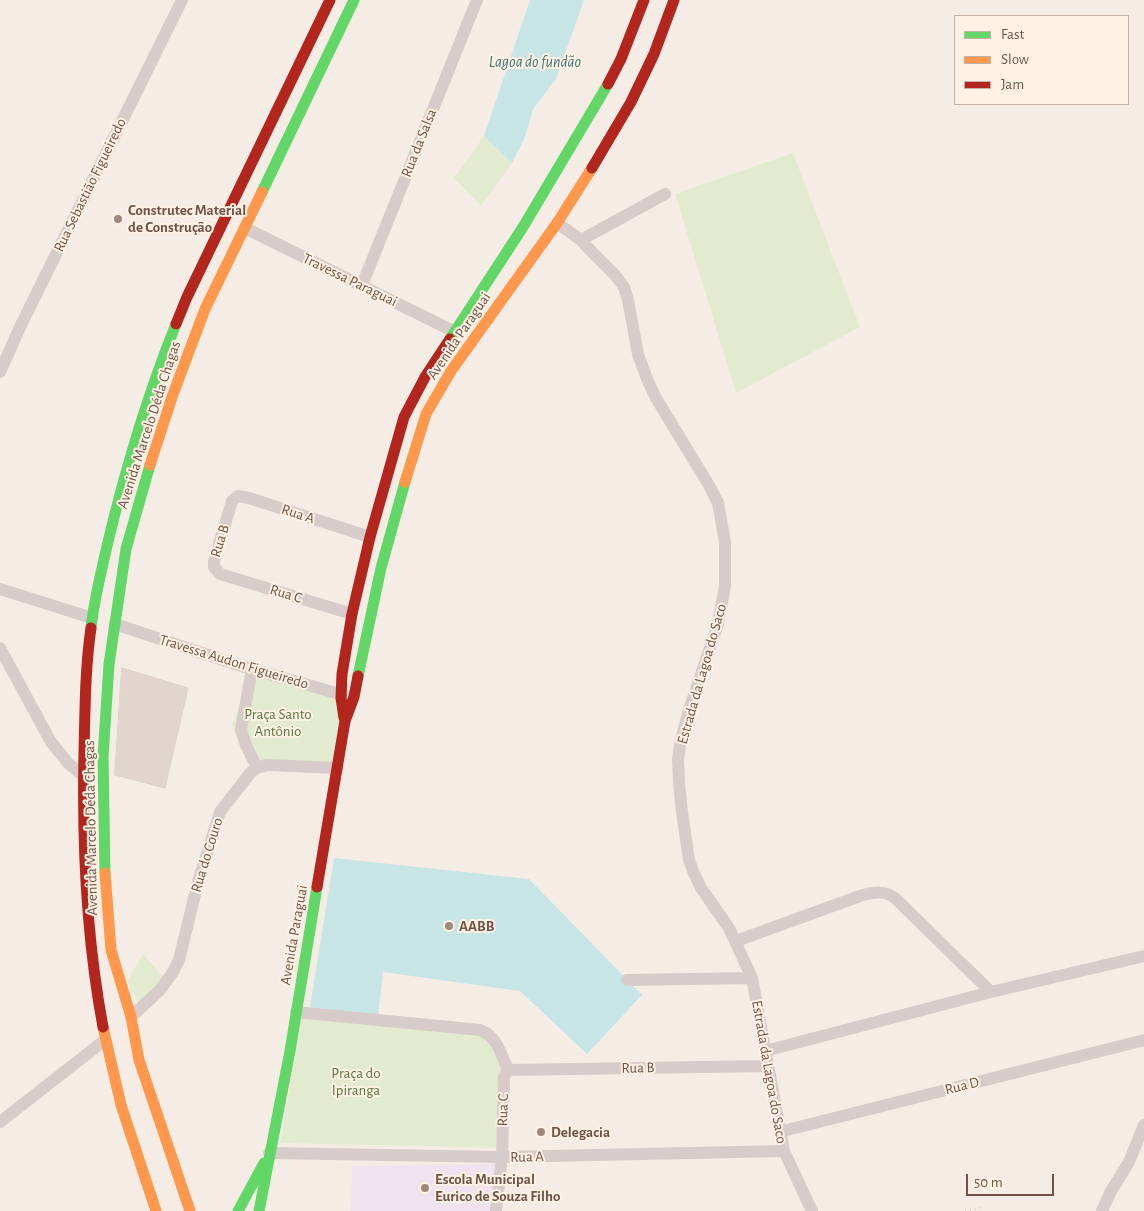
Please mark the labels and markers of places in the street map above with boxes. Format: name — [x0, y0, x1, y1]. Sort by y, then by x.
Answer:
place label: Construtec Material de Construção — [128, 201, 246, 236]
marker: Construtec Material de Construção — [112, 213, 124, 225]
place label: AABB — [459, 917, 494, 935]
marker: AABB — [443, 920, 455, 932]
place label: Delegacia — [551, 1123, 610, 1141]
marker: Delegacia — [535, 1126, 547, 1138]
place label: Escola Municipal Eurico de Souza Filho — [435, 1170, 560, 1205]
marker: Escola Municipal Eurico de Souza Filho — [419, 1182, 431, 1194]

